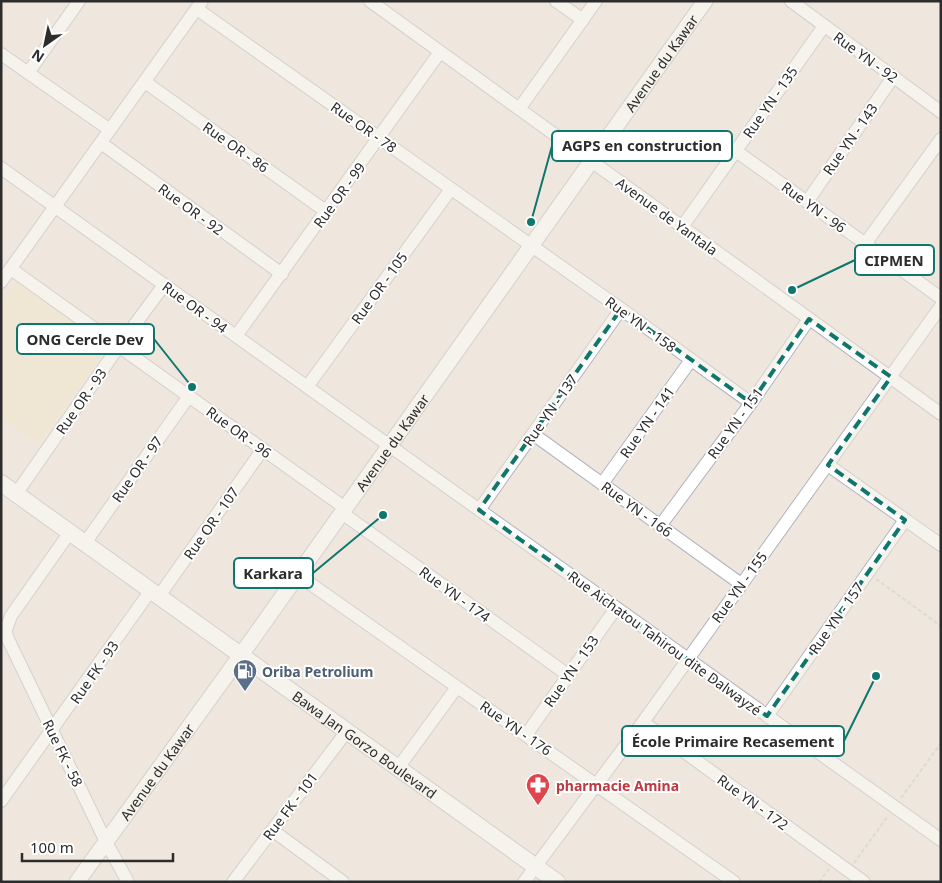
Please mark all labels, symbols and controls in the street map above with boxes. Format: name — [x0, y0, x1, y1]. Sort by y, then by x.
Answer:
street label: Avenue du Kawar — [620, 10, 702, 115]
north arrow — [20, 20, 70, 70]
street label: Rue YN - 92 — [830, 27, 902, 87]
text: N — [28, 45, 48, 67]
street label: Rue YN - 135 — [738, 62, 802, 142]
street label: Rue OR - 78 — [327, 97, 401, 157]
street label: Rue YN - 143 — [818, 99, 882, 179]
street label: Rue OR - 86 — [199, 117, 273, 177]
callout: AGPS en construction — [552, 131, 732, 161]
text: AGPS en construction — [562, 135, 722, 155]
street label: Rue OR - 99 — [309, 159, 369, 231]
street label: Avenue de Yantala — [612, 173, 722, 259]
street label: Rue YN - 96 — [778, 177, 850, 237]
street label: Rue OR - 92 — [155, 179, 227, 239]
callout: CIPMEN — [855, 245, 934, 275]
street label: Rue OR - 105 — [347, 248, 411, 328]
text: CIPMEN — [864, 250, 924, 270]
street label: Rue OR - 94 — [159, 277, 231, 337]
street label: Rue YN - 158 — [602, 292, 680, 356]
callout: ONG Cercle Dev — [17, 324, 154, 354]
text: ONG Cercle Dev — [26, 329, 144, 349]
street label: Rue OR - 93 — [51, 364, 111, 438]
street label: Rue YN - 137 — [518, 370, 582, 450]
street label: Rue YN - 141 — [615, 382, 679, 462]
street label: Rue YN - 151 — [703, 384, 767, 462]
street label: Avenue du Kawar — [351, 390, 433, 495]
street label: Rue OR - 96 — [203, 402, 275, 462]
street label: Rue OR - 97 — [107, 432, 167, 506]
street label: Rue YN - 166 — [598, 477, 676, 541]
street label: Rue OR - 107 — [179, 483, 243, 563]
street label: Rue YN - 155 — [707, 548, 771, 626]
callout: Karkara — [234, 558, 313, 588]
street label: Rue YN - 174 — [416, 562, 494, 626]
text: Karkara — [243, 563, 303, 583]
street label: Rue Aichatou Tahirou dite Dalwayzé — [565, 566, 766, 720]
street label: Rue YN - 157 — [804, 578, 868, 658]
street label: Rue YN - 153 — [539, 631, 603, 711]
street label: Rue FK - 93 — [65, 637, 123, 707]
fuel station icon: Oriba Petrolium — [232, 658, 258, 692]
place label: Oriba Petrolium — [262, 662, 373, 681]
street label: Bawa Jan Gorzo Boulevard — [289, 686, 441, 802]
street label: Rue YN - 176 — [476, 696, 556, 760]
street label: Rue FK - 58 — [39, 716, 87, 790]
street label: Avenue du Kawar — [115, 719, 198, 824]
callout: École Primaire Recasement — [622, 726, 844, 756]
text: École Primaire Recasement — [632, 731, 835, 751]
street label: Rue FK - 101 — [258, 768, 322, 844]
street label: Rue YN - 172 — [714, 770, 792, 834]
pharmacy icon: pharmacie Amina — [525, 772, 551, 806]
place label: pharmacie Amina — [556, 776, 679, 795]
scale bar — [22, 830, 174, 862]
text: 100 m — [30, 837, 74, 857]

